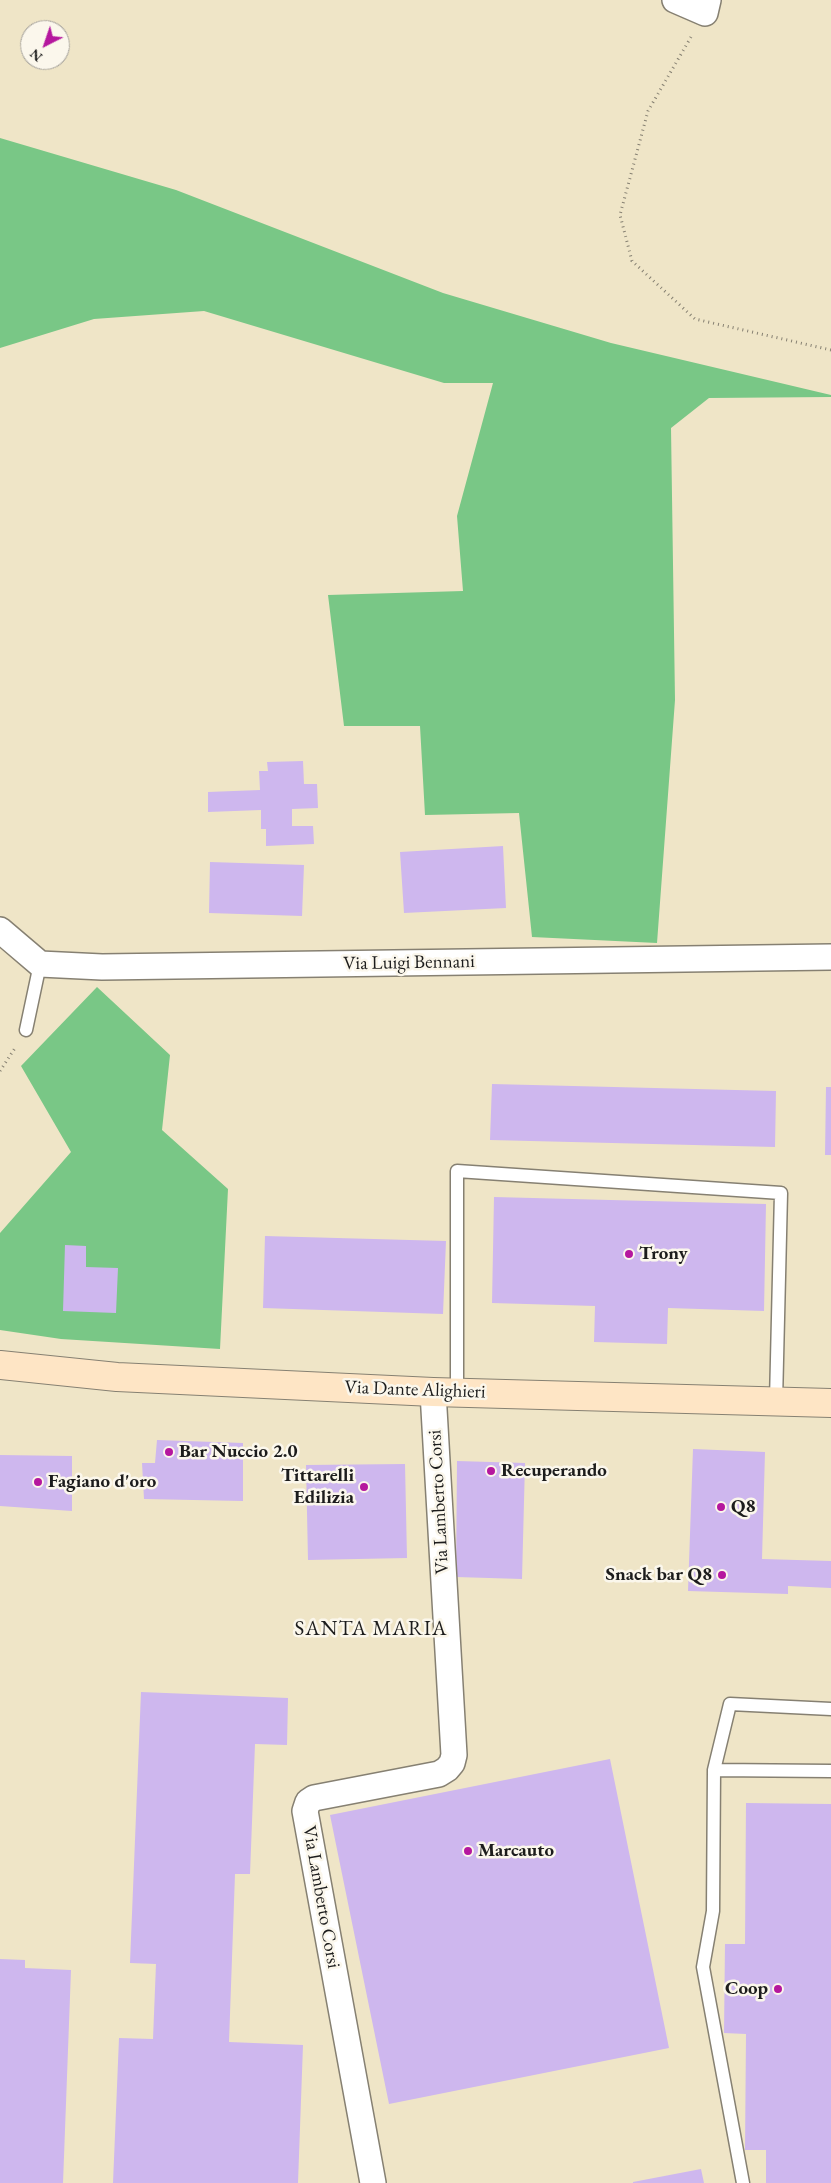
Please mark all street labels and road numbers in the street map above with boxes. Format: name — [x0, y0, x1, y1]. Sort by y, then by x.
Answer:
street label: Via Luigi Bennani — [343, 950, 475, 976]
street label: Via Dante Alighieri — [344, 1376, 486, 1404]
street label: Via Lamberto Corsi — [424, 1429, 454, 1575]
street label: Via Lamberto Corsi — [297, 1824, 345, 1970]

